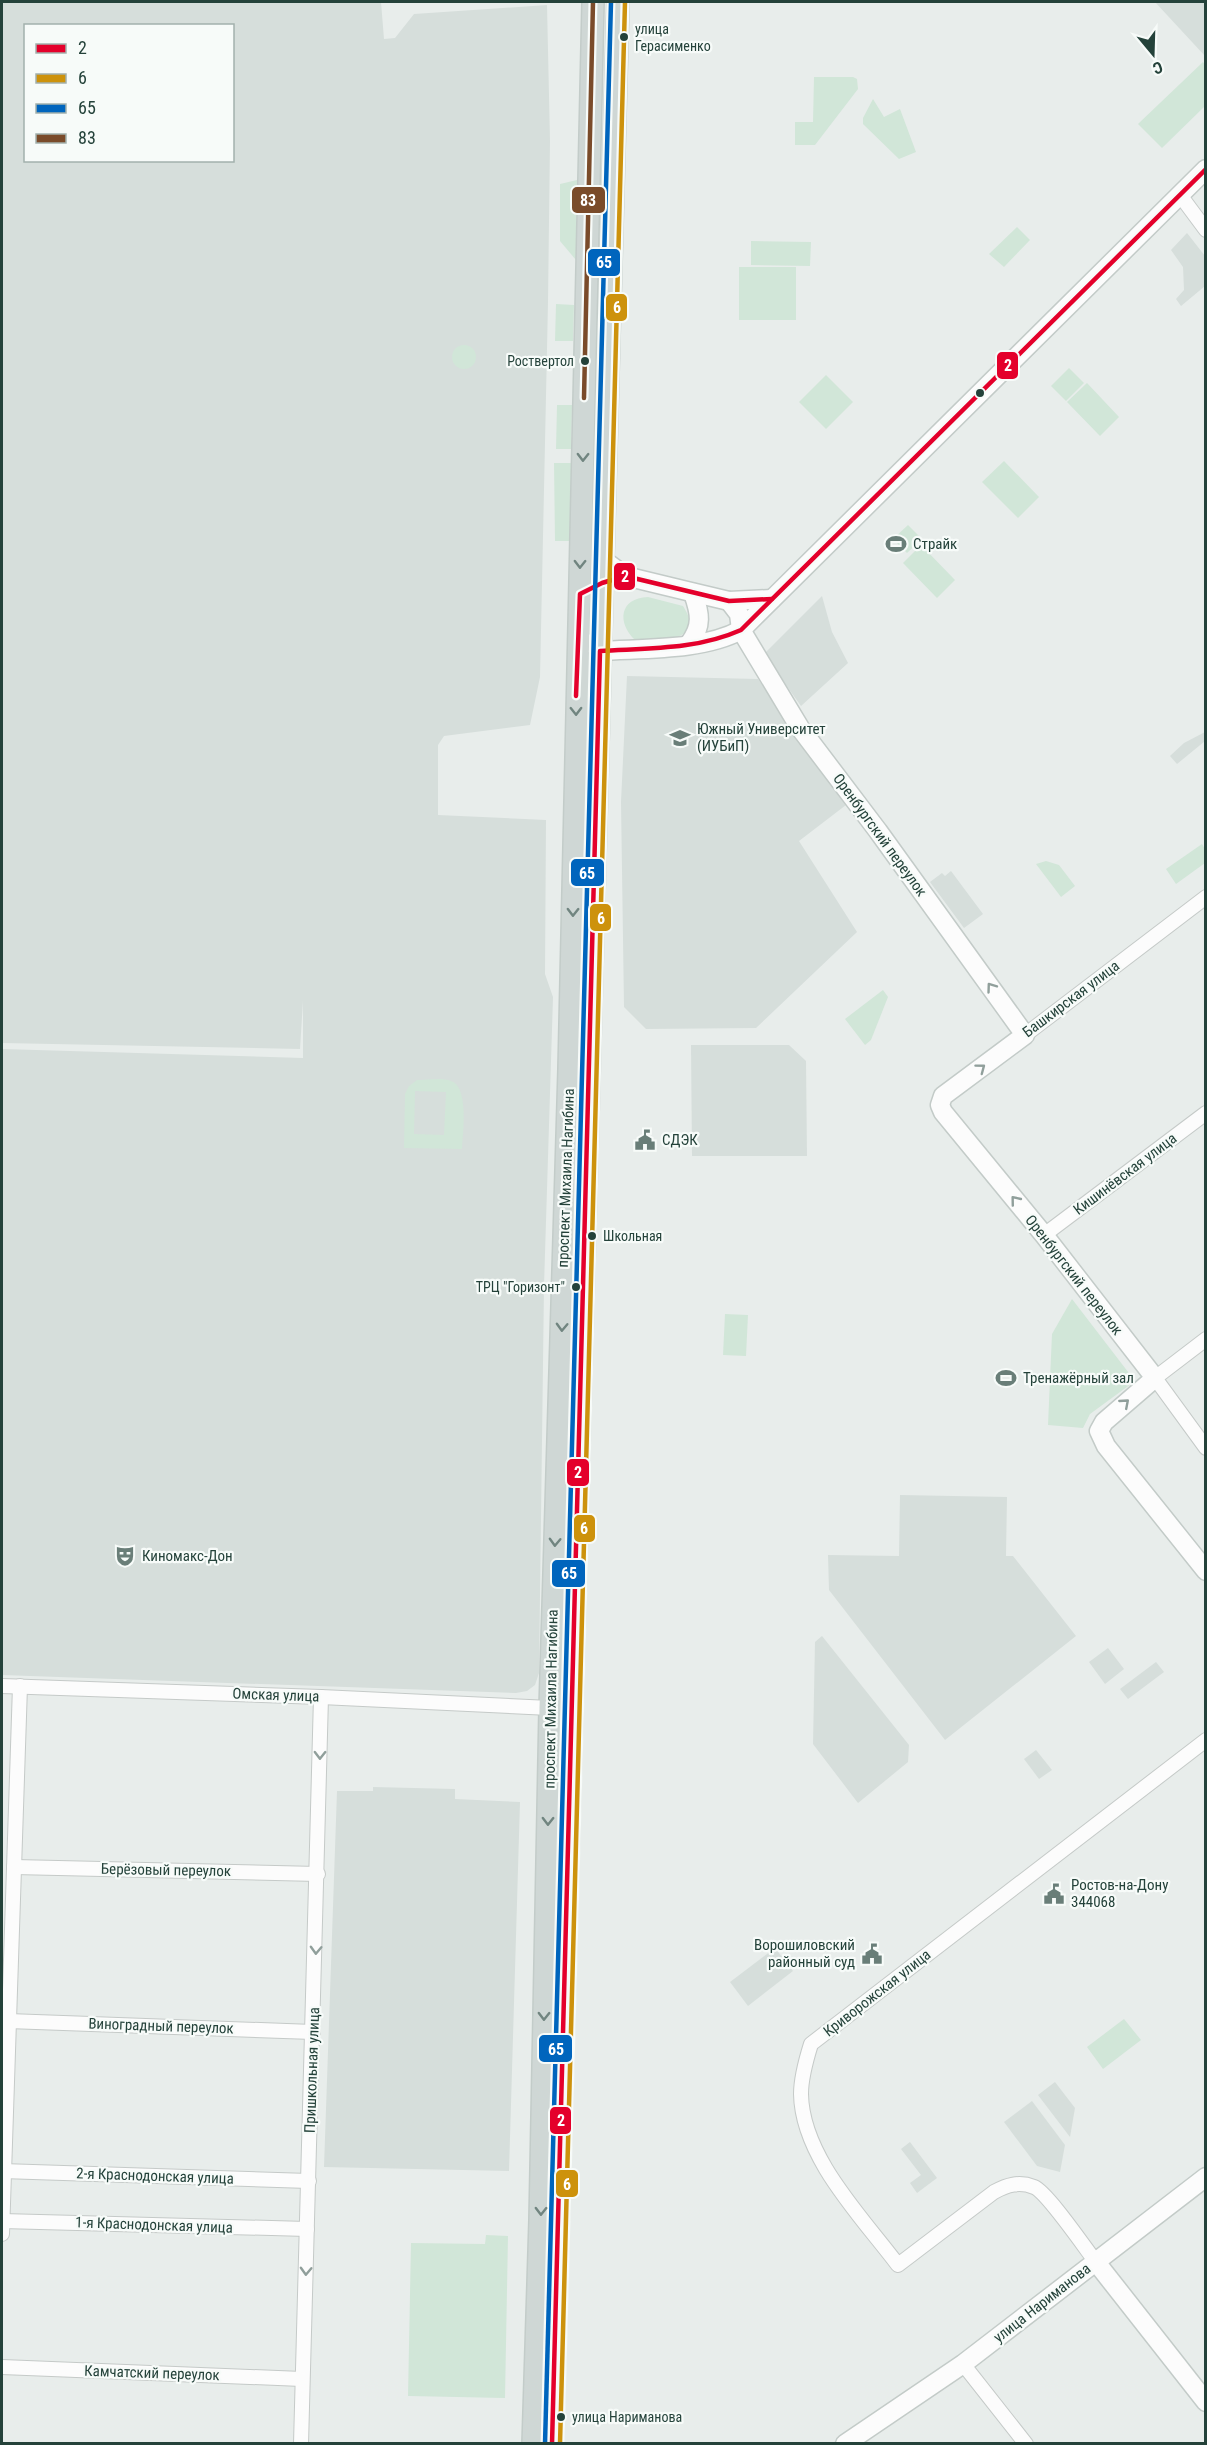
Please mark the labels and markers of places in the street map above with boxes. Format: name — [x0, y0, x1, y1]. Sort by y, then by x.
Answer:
place label: улица Герасименко — [635, 21, 711, 54]
marker: улица Герасименко — [618, 31, 630, 43]
place label: Роствертол — [507, 353, 574, 369]
marker: Роствертол — [579, 355, 591, 367]
unlabelled marker — [974, 387, 986, 399]
sports icon: Страйк — [884, 532, 908, 556]
place label: Страйк — [913, 535, 957, 553]
place label: Южный Университет (ИУБиП) — [697, 720, 826, 755]
school or university icon: Южный Университет (ИУБиП) — [668, 726, 692, 750]
public building icon: СДЭК — [633, 1128, 657, 1152]
place label: СДЭК — [662, 1131, 698, 1149]
place label: Школьная — [603, 1228, 662, 1244]
marker: Школьная — [586, 1230, 598, 1242]
place label: ТРЦ "Горизонт" — [476, 1279, 565, 1295]
marker: ТРЦ "Горизонт" — [570, 1281, 582, 1293]
sports icon: Тренажёрный зал — [994, 1366, 1018, 1390]
place label: Тренажёрный зал — [1023, 1369, 1134, 1387]
theatre icon: Киномакс-Дон — [113, 1544, 137, 1568]
place label: Киномакс-Дон — [142, 1547, 233, 1565]
place label: Ростов-на-Дону 344068 — [1071, 1876, 1168, 1911]
public building icon: Ростов-на-Дону 344068 — [1042, 1882, 1066, 1906]
place label: Ворошиловский районный суд — [754, 1936, 855, 1971]
public building icon: Ворошиловский районный суд — [860, 1942, 884, 1966]
place label: улица Нариманова — [572, 2409, 682, 2425]
marker: улица Нариманова — [555, 2411, 567, 2423]

